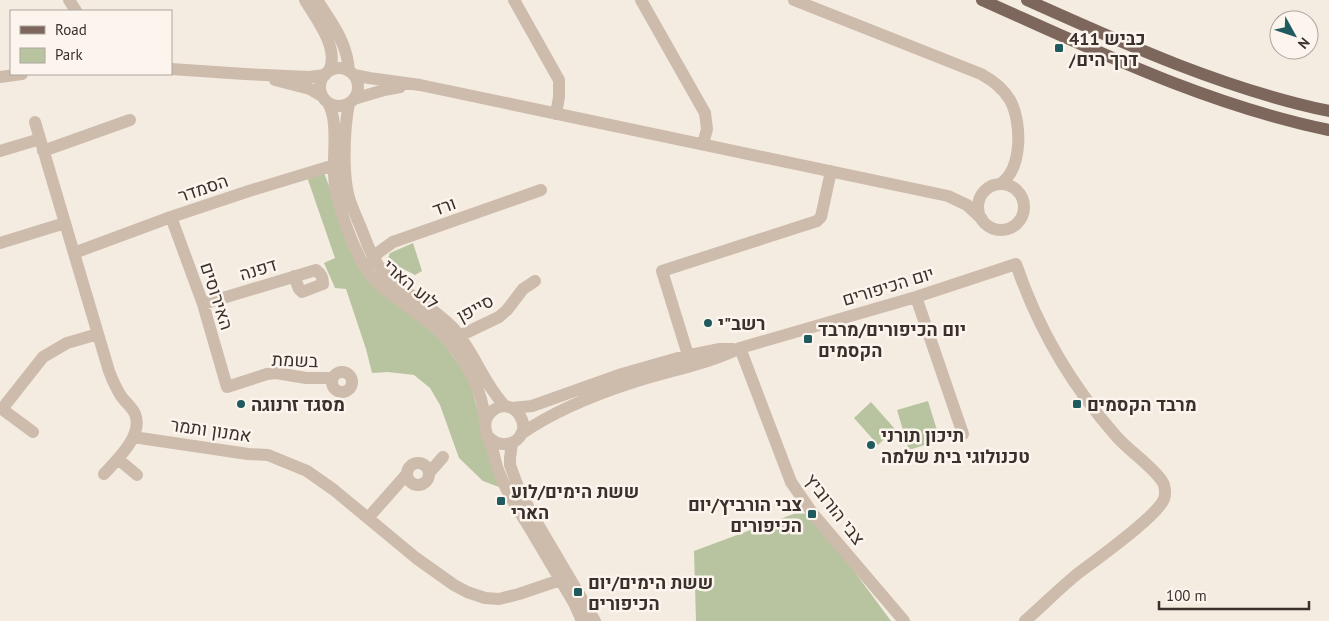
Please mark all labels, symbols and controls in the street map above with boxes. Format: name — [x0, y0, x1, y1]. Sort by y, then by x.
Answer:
legend — [10, 10, 172, 75]
north arrow — [1269, 10, 1319, 60]
text: Road — [55, 20, 87, 39]
place label: כביש 411 /דרך הים — [1068, 27, 1145, 71]
text: N — [1294, 34, 1314, 53]
marker: כביש 411 /דרך הים — [1053, 42, 1065, 54]
text: Park — [55, 45, 83, 64]
street label: הסמדר — [175, 169, 231, 207]
street label: ורד — [429, 191, 459, 221]
street label: דפנה — [237, 252, 279, 286]
street label: לוע הארי — [378, 254, 444, 314]
street label: האירוסים — [195, 259, 239, 333]
street label: יום הכיפורים — [839, 261, 937, 311]
street label: סייפן — [452, 289, 498, 327]
place label: רשב"י — [718, 312, 766, 335]
marker: רשב"י — [702, 317, 714, 329]
place label: יום הכיפורים/מרבד הקסמים — [818, 318, 966, 362]
marker: יום הכיפורים/מרבד הקסמים — [802, 333, 814, 345]
street label: בשמת — [271, 348, 319, 372]
place label: מסגד זרנוגה — [251, 393, 345, 416]
place label: מרבד הקסמים — [1087, 393, 1197, 416]
marker: מסגד זרנוגה — [235, 398, 247, 410]
marker: מרבד הקסמים — [1071, 398, 1083, 410]
street label: אמנון ותמר — [169, 413, 253, 447]
place label: תיכון תורני טכנולוגי בית שלמה — [881, 424, 1030, 468]
marker: תיכון תורני טכנולוגי בית שלמה — [865, 439, 877, 451]
street label: צבי הורוביץ — [800, 469, 870, 549]
place label: ששת הימים/לוע הארי — [511, 480, 639, 524]
place label: צבי הורביץ/יום הכיפורים — [688, 493, 802, 537]
marker: ששת הימים/לוע הארי — [495, 495, 507, 507]
marker: צבי הורביץ/יום הכיפורים — [806, 508, 818, 520]
place label: ששת הימים/יום הכיפורים — [588, 571, 713, 615]
scale bar — [1159, 578, 1309, 610]
marker: ששת הימים/יום הכיפורים — [572, 586, 584, 598]
text: 100 m — [1166, 586, 1207, 605]

